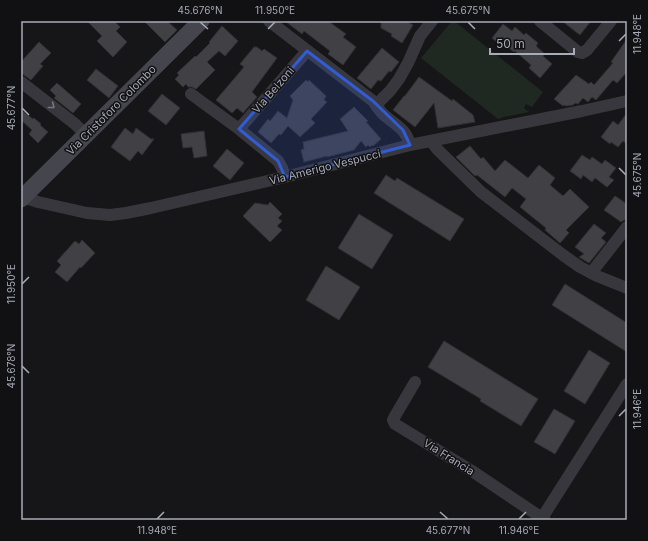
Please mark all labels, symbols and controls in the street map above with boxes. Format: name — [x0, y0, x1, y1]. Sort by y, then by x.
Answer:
text: 45.676°N — [178, 4, 222, 16]
text: 11.950°E — [255, 4, 295, 16]
text: 45.675°N — [446, 4, 490, 16]
text: 11.948°E — [631, 14, 643, 54]
scale bar — [490, 30, 574, 56]
text: 50 m — [496, 36, 525, 51]
street label: Via Cristoforo Colombo — [63, 62, 159, 158]
street label: Via Belzoni — [249, 64, 297, 116]
text: 45.677°N — [5, 86, 17, 130]
one-way arrow — [47, 101, 54, 108]
street label: Via Amerigo Vespucci — [268, 146, 382, 188]
text: 45.675°N — [631, 153, 643, 197]
text: 11.950°E — [5, 264, 17, 304]
text: 45.678°N — [5, 344, 17, 388]
text: 11.946°E — [631, 389, 643, 429]
street label: Via Francia — [421, 436, 477, 478]
text: 11.948°E — [137, 524, 177, 536]
text: 45.677°N — [426, 524, 470, 536]
text: 11.946°E — [499, 524, 539, 536]

